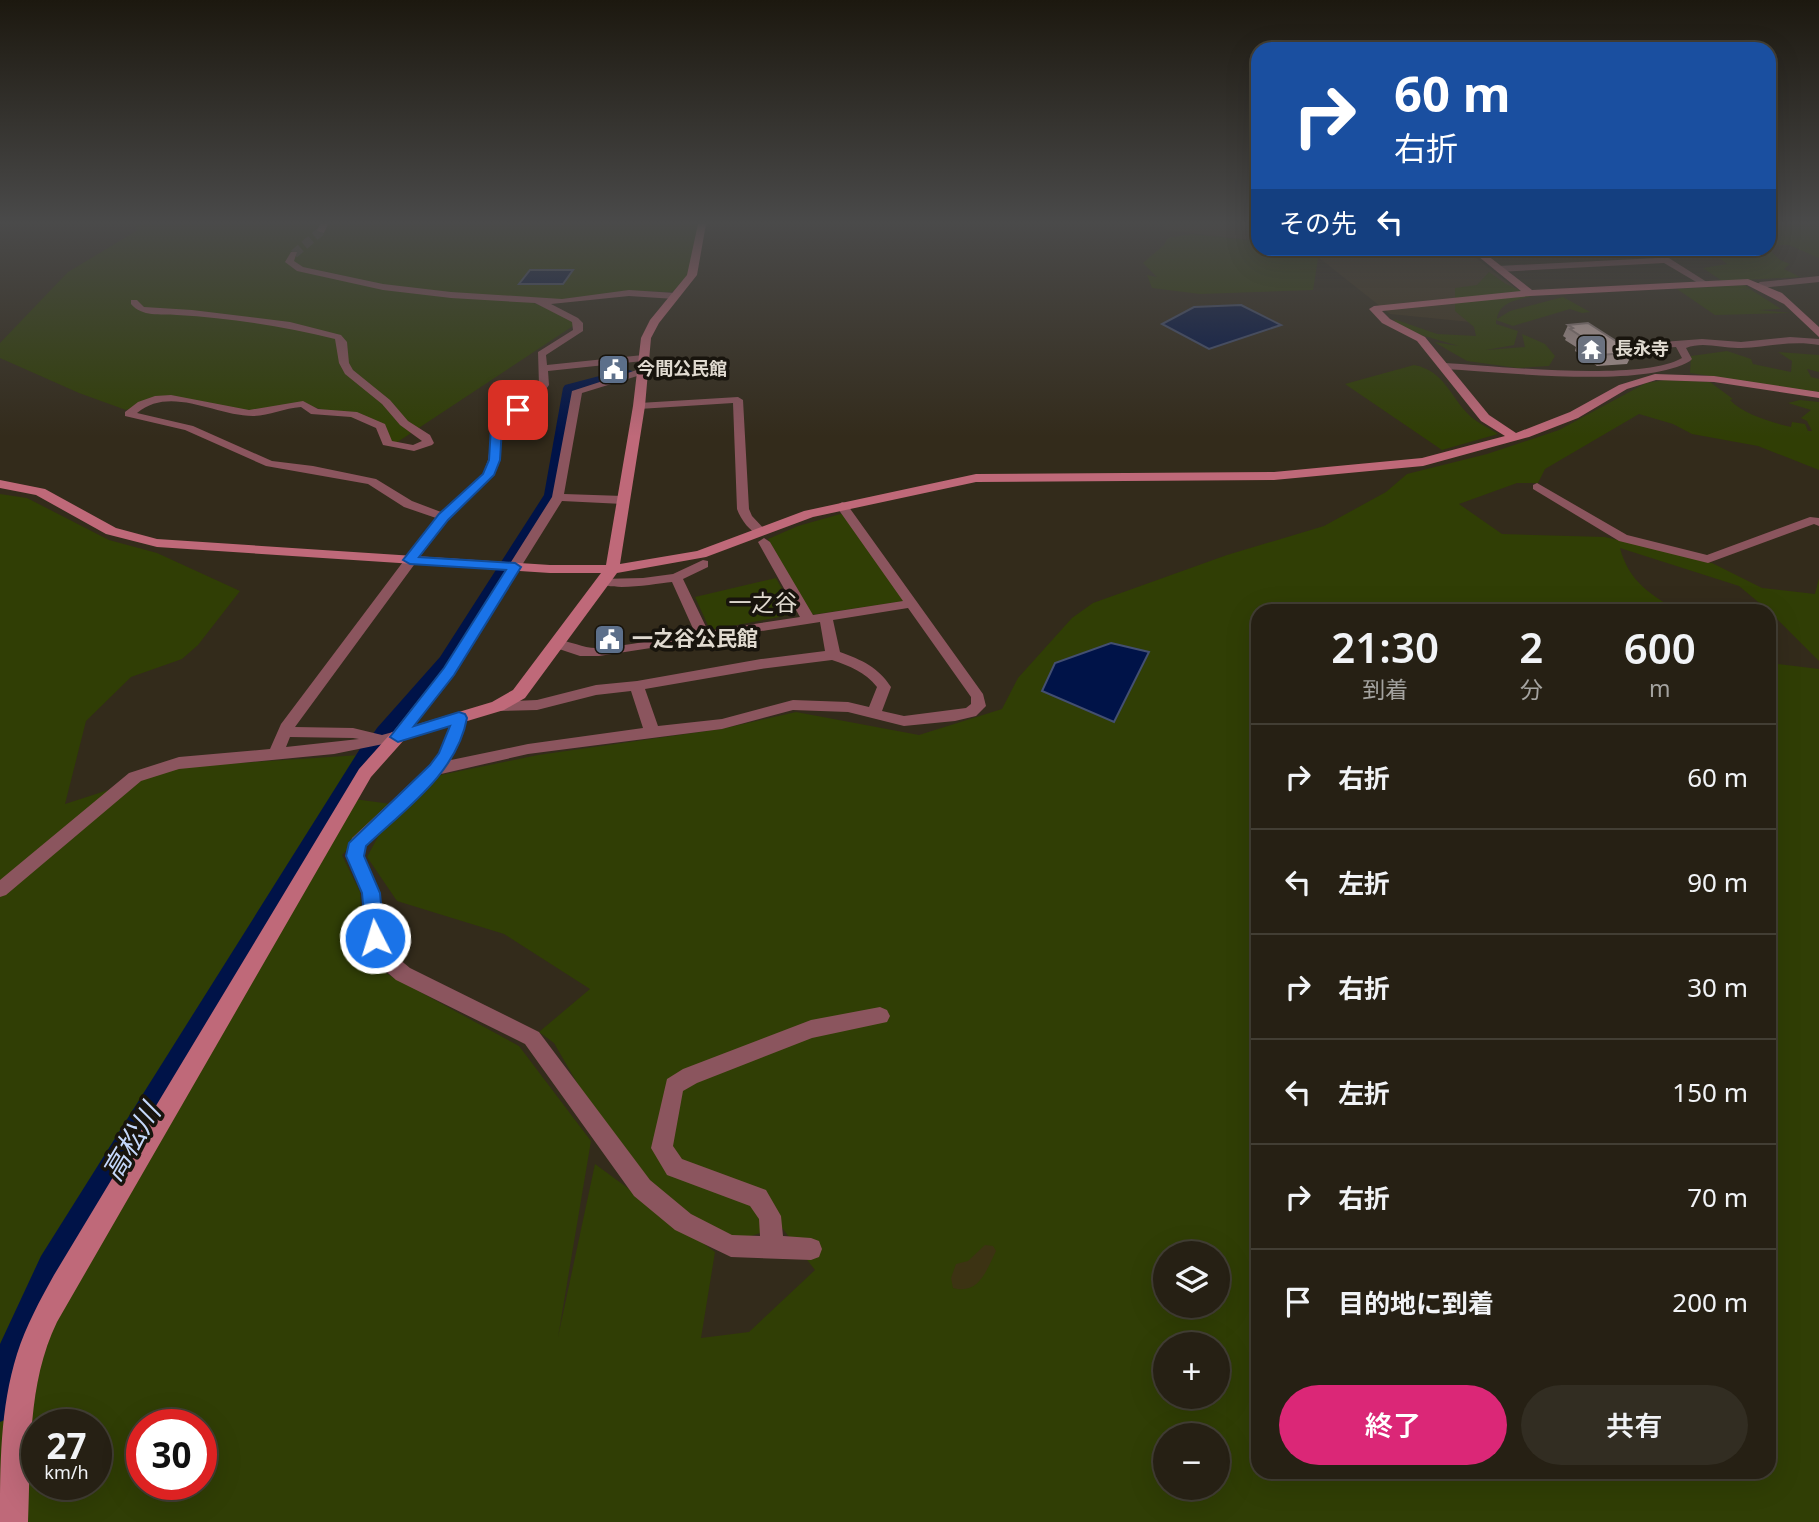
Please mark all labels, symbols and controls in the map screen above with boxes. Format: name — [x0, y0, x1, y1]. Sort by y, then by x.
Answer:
text: 60 m — [1394, 60, 1511, 126]
icon: right — [1279, 70, 1370, 161]
text: 右折 — [1394, 126, 1458, 169]
icon: left — [1371, 203, 1409, 241]
text: その先 — [1279, 205, 1357, 241]
temple icon: 長永寺 — [1575, 332, 1609, 366]
place label: 長永寺 — [1615, 336, 1669, 360]
public building icon: 今間公民館 — [597, 352, 631, 386]
place label: 今間公民館 — [637, 356, 727, 380]
pin — [488, 380, 548, 440]
icon: arrive — [499, 391, 537, 429]
district label: 一之谷 — [729, 586, 798, 618]
text: 21:30 — [1331, 618, 1439, 675]
text: 2 — [1519, 618, 1543, 675]
text: 600 — [1624, 619, 1696, 676]
public building icon: 一之谷公民館 — [592, 622, 626, 656]
place label: 一之谷公民館 — [632, 624, 758, 652]
text: m — [1649, 672, 1670, 704]
text: 到着 — [1362, 673, 1408, 705]
text: 分 — [1520, 673, 1543, 705]
icon: right — [1279, 758, 1317, 796]
text: 60 m — [1687, 759, 1748, 795]
text: 右折 — [1338, 760, 1390, 796]
icon: left — [1279, 863, 1317, 901]
text: 90 m — [1687, 864, 1748, 900]
text: 左折 — [1338, 865, 1390, 901]
position arrow — [338, 901, 412, 975]
icon: right — [1279, 968, 1317, 1006]
text: 30 m — [1687, 969, 1748, 1005]
text: 右折 — [1338, 970, 1390, 1006]
icon: left — [1279, 1073, 1317, 1111]
text: 150 m — [1672, 1074, 1748, 1110]
text: 左折 — [1338, 1075, 1390, 1111]
water label: 高松川 — [92, 1093, 170, 1187]
icon: right — [1279, 1178, 1317, 1216]
text: 70 m — [1687, 1179, 1748, 1215]
text: 右折 — [1338, 1180, 1390, 1216]
map controls — [1153, 1241, 1230, 1500]
button: layers — [1153, 1241, 1230, 1318]
icon: arrive — [1279, 1283, 1317, 1321]
text: 200 m — [1672, 1284, 1748, 1320]
text: 目的地に到着 — [1338, 1285, 1494, 1321]
button: + — [1153, 1332, 1230, 1409]
button: 終了 — [1279, 1385, 1507, 1465]
button: 共有 — [1521, 1385, 1748, 1465]
speed limit sign: 30 — [126, 1409, 217, 1500]
text: 27 — [46, 1422, 87, 1469]
button: − — [1153, 1423, 1230, 1500]
text: km/h — [44, 1460, 89, 1484]

